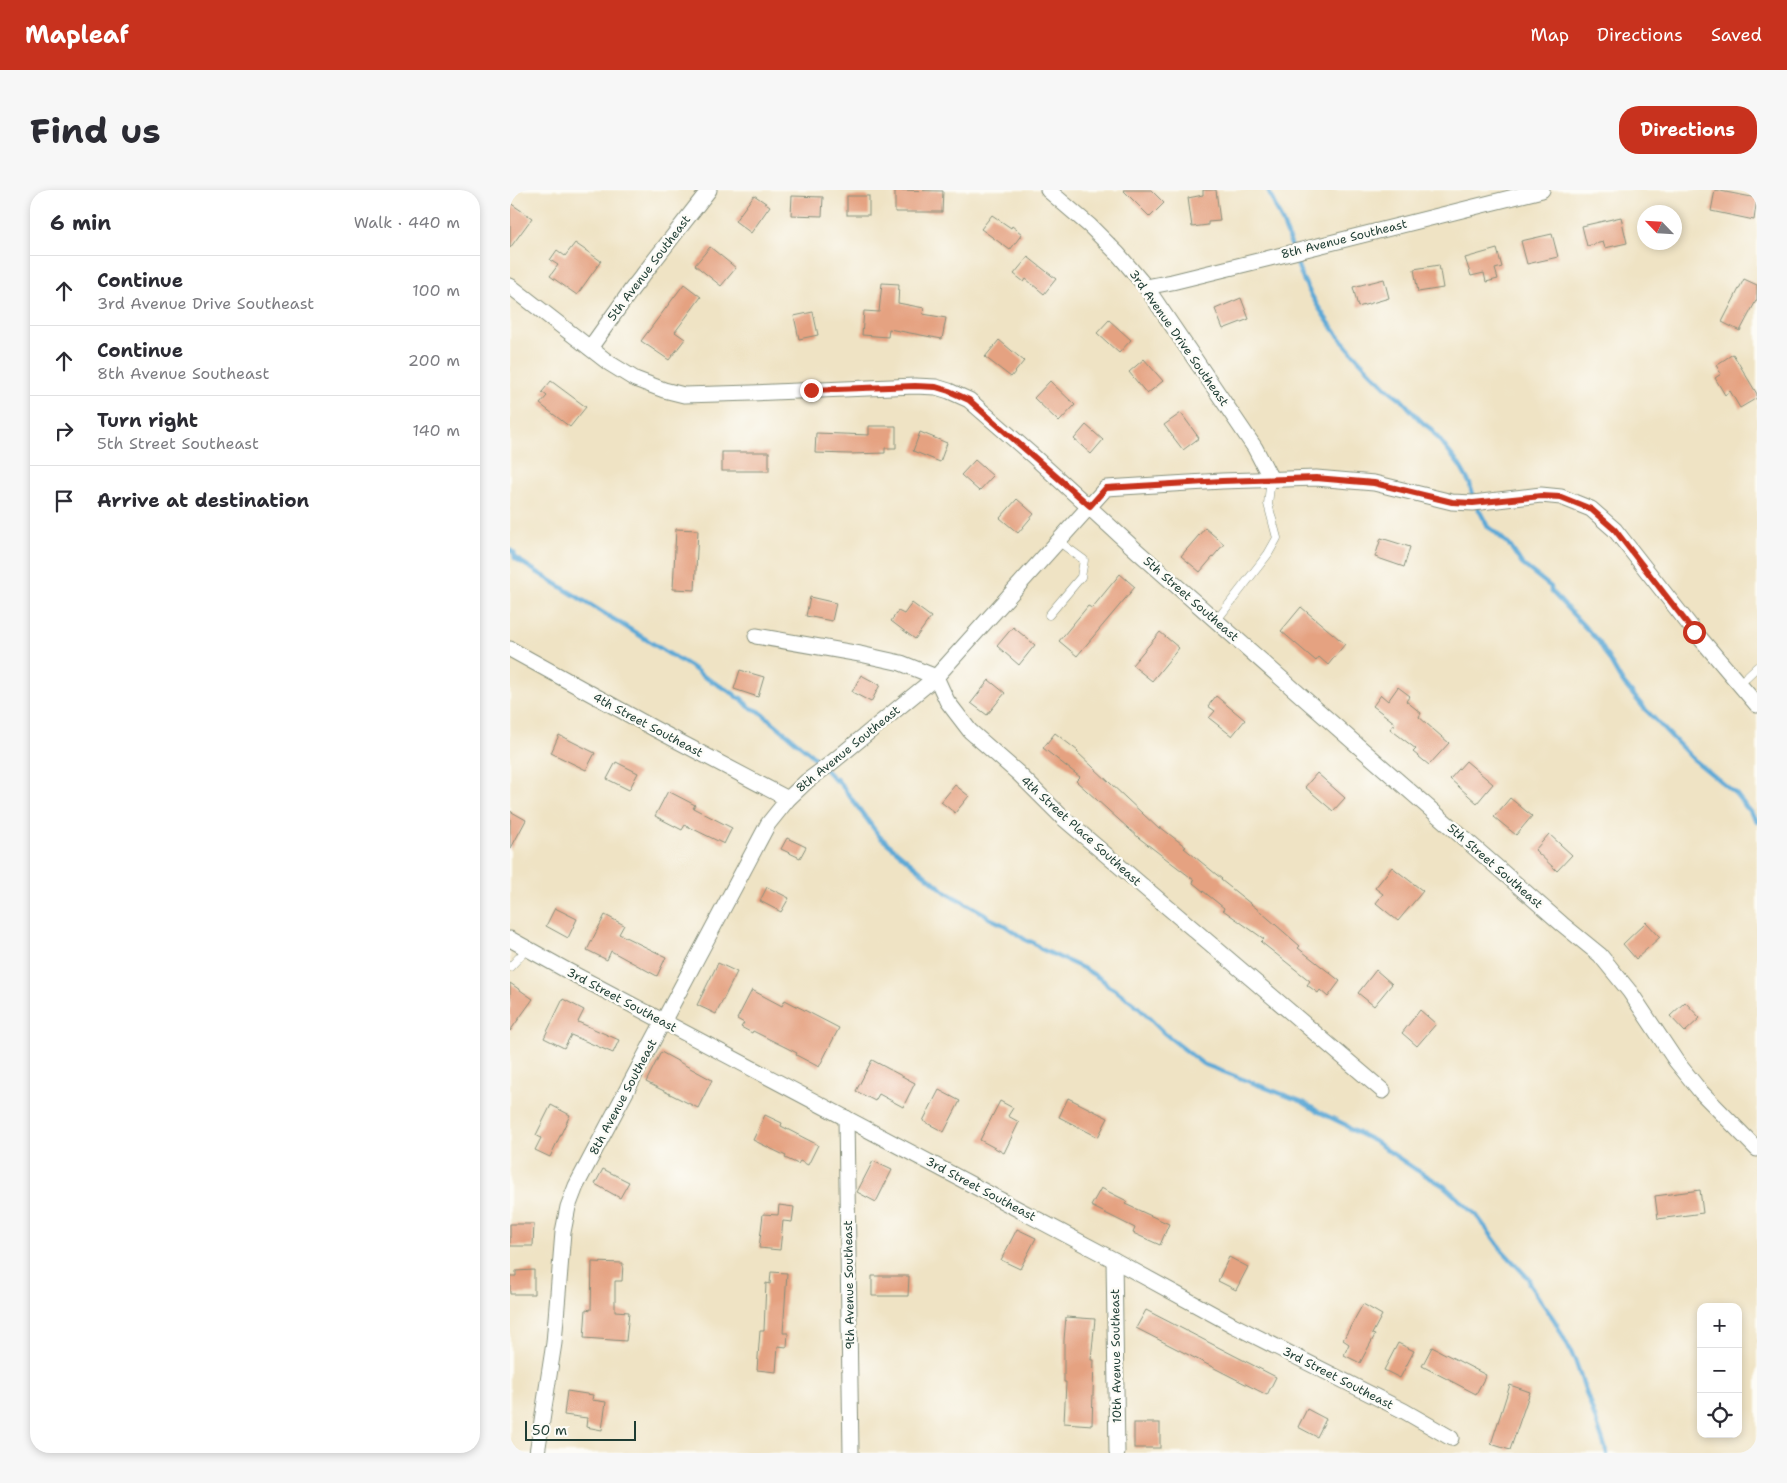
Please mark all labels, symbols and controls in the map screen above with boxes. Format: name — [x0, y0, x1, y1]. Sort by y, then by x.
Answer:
text: Mapleaf — [25, 19, 129, 51]
text: Map — [1531, 23, 1569, 47]
text: Directions — [1597, 23, 1683, 47]
text: Saved — [1711, 23, 1762, 47]
button: Directions — [1619, 106, 1757, 154]
text: Find us — [30, 107, 161, 154]
north arrow — [1637, 205, 1682, 250]
text: 6 min — [50, 209, 111, 237]
text: Walk · 440 m — [354, 212, 460, 233]
street label: 5th Avenue Southeast — [604, 212, 694, 324]
street label: 8th Avenue Southeast — [1279, 216, 1409, 262]
street label: 3rd Avenue Drive Southeast — [1126, 267, 1232, 409]
text: Continue — [97, 268, 183, 293]
icon: ahead — [50, 277, 78, 305]
text: 100 m — [412, 280, 460, 301]
text: 3rd Avenue Drive Southeast — [97, 293, 314, 314]
text: Continue — [97, 338, 183, 363]
icon: ahead — [50, 347, 78, 375]
text: 200 m — [408, 350, 460, 371]
text: 8th Avenue Southeast — [97, 363, 269, 384]
route end — [800, 379, 823, 402]
text: Turn right — [97, 408, 198, 433]
icon: right — [50, 417, 78, 445]
text: 140 m — [413, 420, 460, 441]
text: 5th Street Southeast — [97, 433, 259, 454]
icon: arrive — [50, 487, 78, 515]
text: Arrive at destination — [97, 488, 309, 513]
street label: 5th Street Southeast — [1140, 553, 1242, 645]
route start — [1683, 621, 1706, 644]
street label: 4th Street Southeast — [590, 689, 706, 761]
street label: 8th Avenue Southeast — [793, 702, 903, 796]
street label: 4th Street Place Southeast — [1017, 772, 1145, 890]
street label: 5th Street Southeast — [1444, 820, 1546, 912]
street label: 3rd Street Southeast — [564, 964, 680, 1036]
street label: 8th Avenue Southeast — [586, 1036, 660, 1158]
street label: 3rd Street Southeast — [923, 1153, 1039, 1225]
street label: 9th Avenue Southeast — [840, 1220, 858, 1350]
street label: 10th Avenue Southeast — [1107, 1289, 1125, 1423]
map controls — [1697, 1303, 1742, 1438]
button: + — [1697, 1303, 1742, 1348]
street label: 3rd Street Southeast — [1280, 1343, 1396, 1413]
button: − — [1697, 1348, 1742, 1393]
button: locate — [1697, 1393, 1742, 1438]
scale bar — [525, 1418, 636, 1441]
text: 50 m — [532, 1421, 567, 1439]

